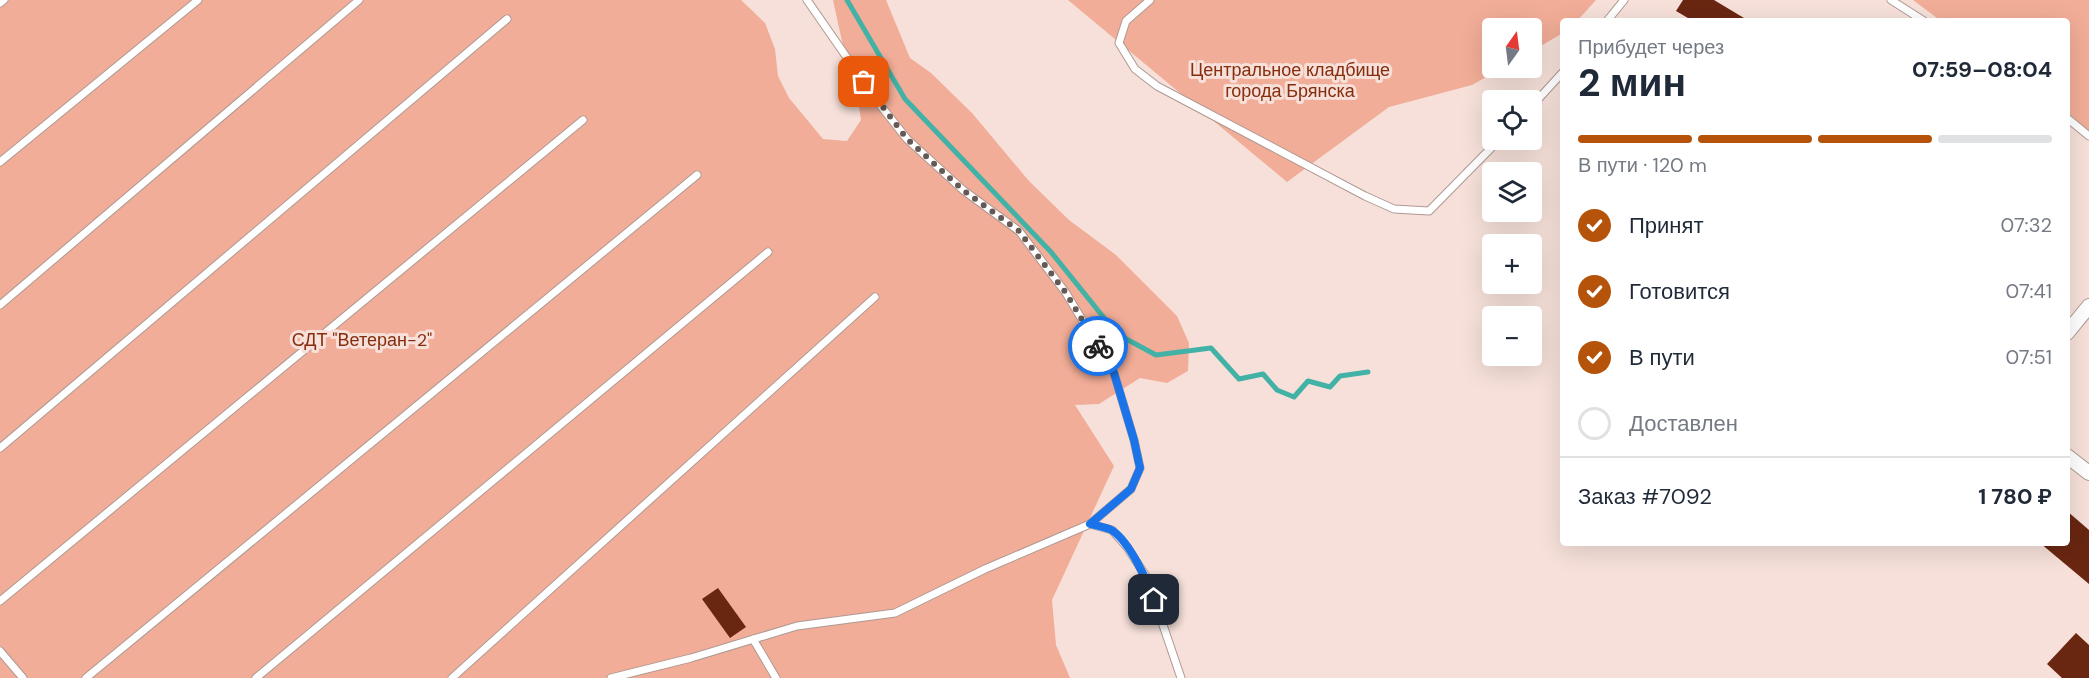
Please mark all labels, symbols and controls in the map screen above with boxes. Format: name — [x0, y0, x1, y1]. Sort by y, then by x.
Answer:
north arrow — [1482, 18, 1542, 78]
map controls — [1482, 18, 1542, 366]
text: Прибудет через — [1578, 34, 1724, 60]
text: 07:59–08:04 — [1912, 55, 2052, 84]
pin — [838, 56, 889, 107]
text: 2 мин — [1578, 57, 1686, 108]
park label: Центральное кладбище города Брянска — [1190, 58, 1390, 103]
icon: bag — [847, 65, 880, 98]
button: locate — [1482, 90, 1542, 150]
text: В пути · 120 m — [1578, 152, 1707, 178]
button: layers — [1482, 162, 1542, 222]
icon: check — [1578, 209, 1611, 242]
text: Принят — [1629, 211, 1703, 240]
text: 07:32 — [2001, 212, 2052, 238]
button: + — [1482, 234, 1542, 294]
icon: check — [1578, 275, 1611, 308]
text: Готовится — [1629, 277, 1730, 306]
text: 07:41 — [2006, 278, 2052, 304]
button: − — [1482, 306, 1542, 366]
courier — [1068, 316, 1128, 376]
park label: СДТ "Ветеран-2" — [292, 328, 432, 352]
icon: bike — [1082, 330, 1115, 363]
icon: check — [1578, 341, 1611, 374]
text: В пути — [1629, 343, 1695, 372]
text: 07:51 — [2005, 344, 2052, 370]
text: Доставлен — [1629, 409, 1738, 438]
text: Заказ #7092 — [1578, 482, 1712, 511]
text: 1 780 ₽ — [1978, 482, 2052, 511]
pin — [1128, 574, 1179, 625]
icon: home — [1137, 583, 1170, 616]

